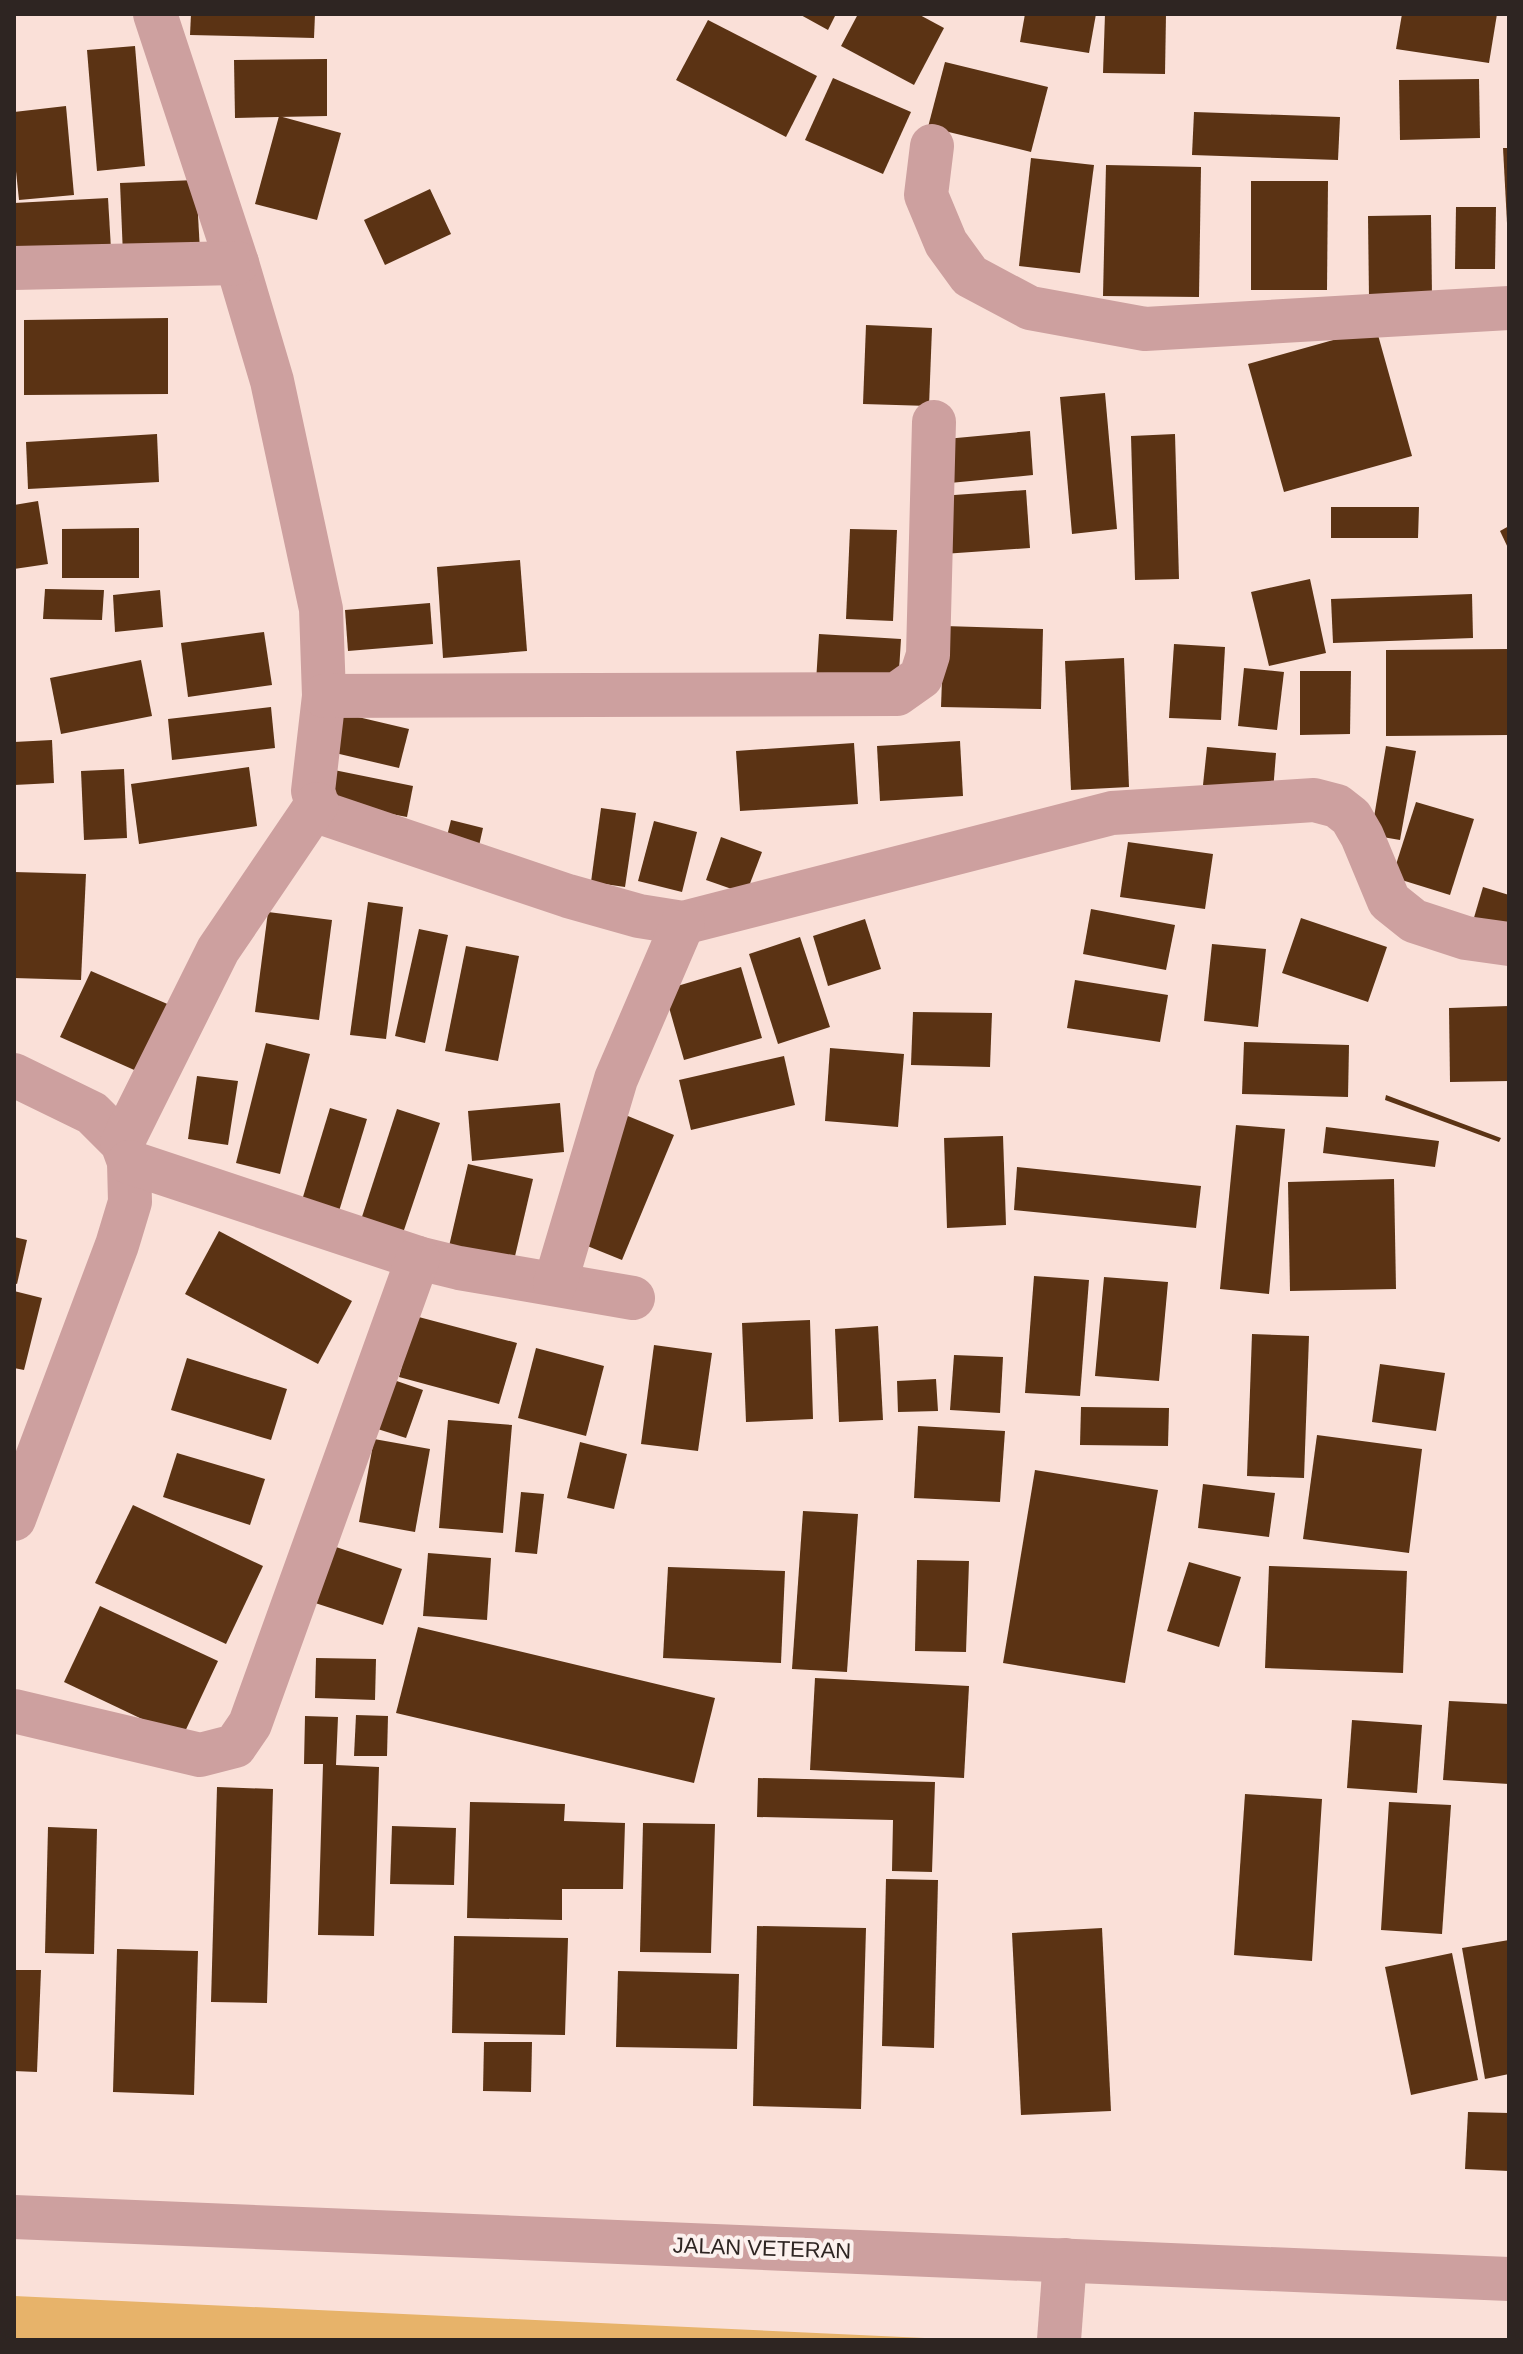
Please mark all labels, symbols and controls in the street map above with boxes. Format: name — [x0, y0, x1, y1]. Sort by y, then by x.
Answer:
street label: JALAN VETERAN — [672, 2232, 852, 2264]

